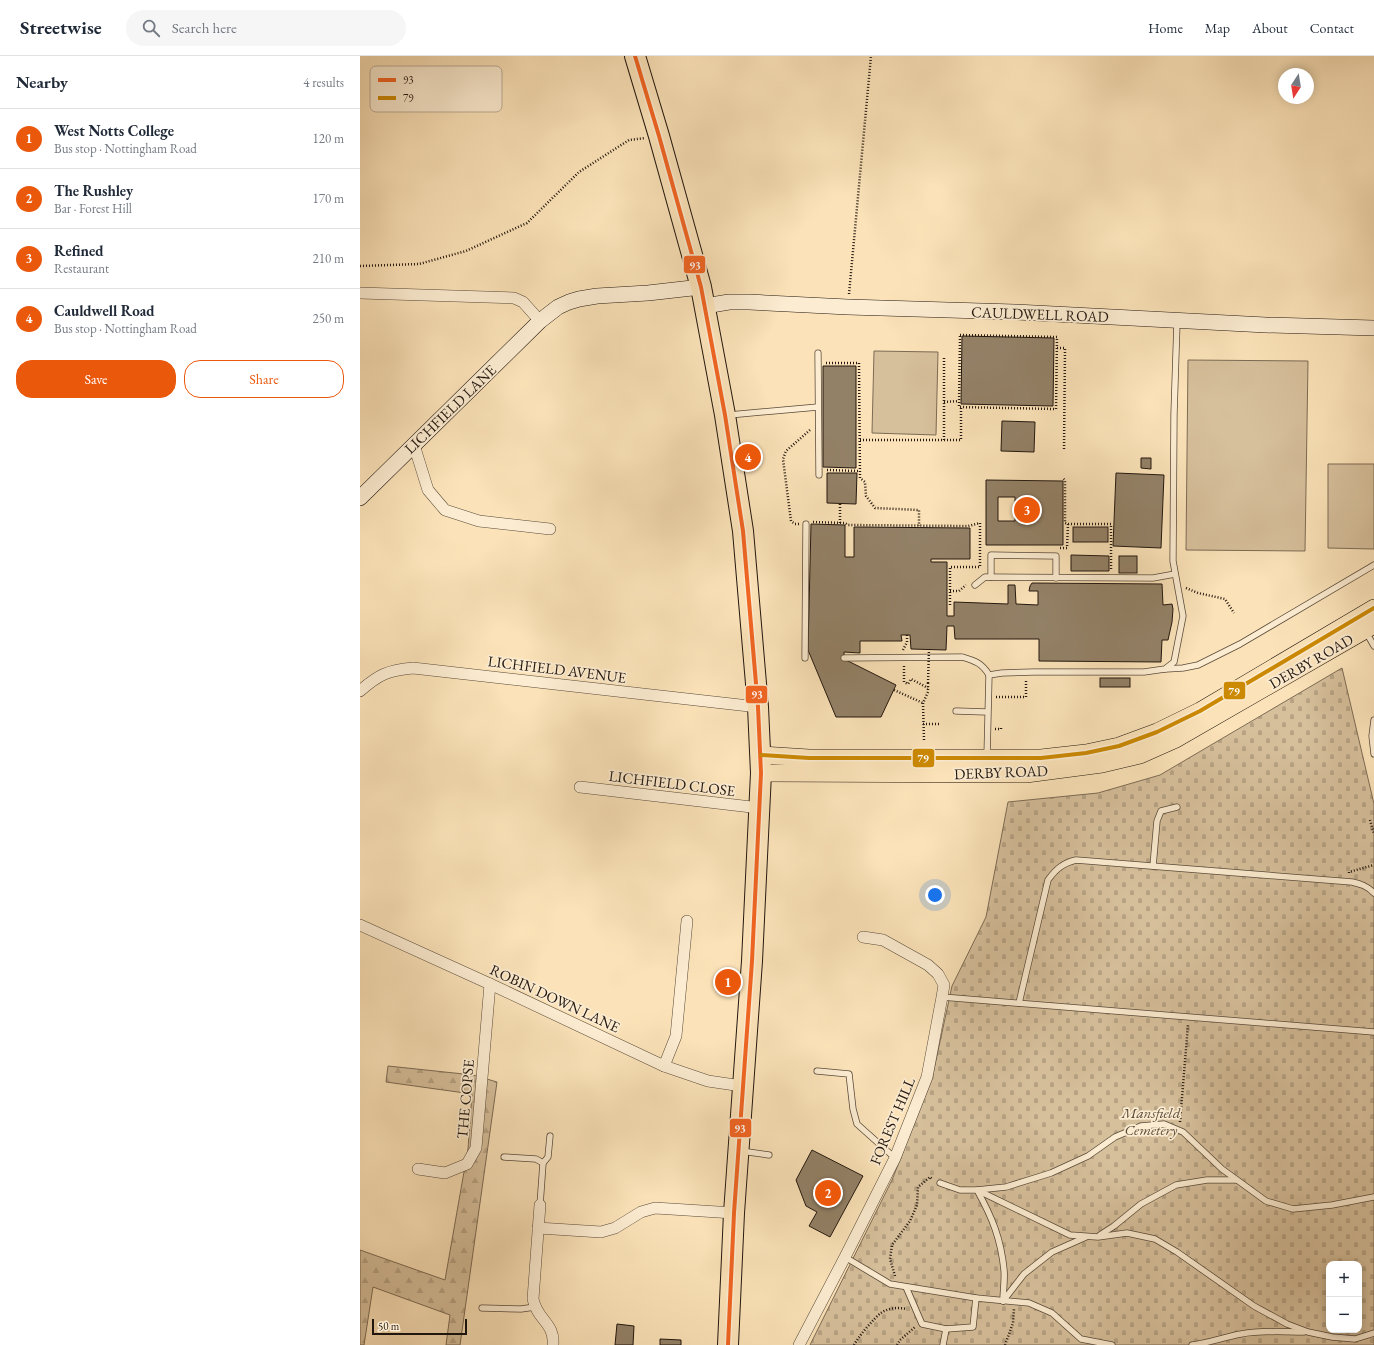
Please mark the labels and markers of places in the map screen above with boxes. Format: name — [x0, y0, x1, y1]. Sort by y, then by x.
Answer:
pin: 4 — [735, 442, 761, 472]
pin: 3 — [1014, 495, 1040, 525]
pin: 1 — [715, 967, 741, 997]
pin: 2 — [815, 1178, 841, 1208]

